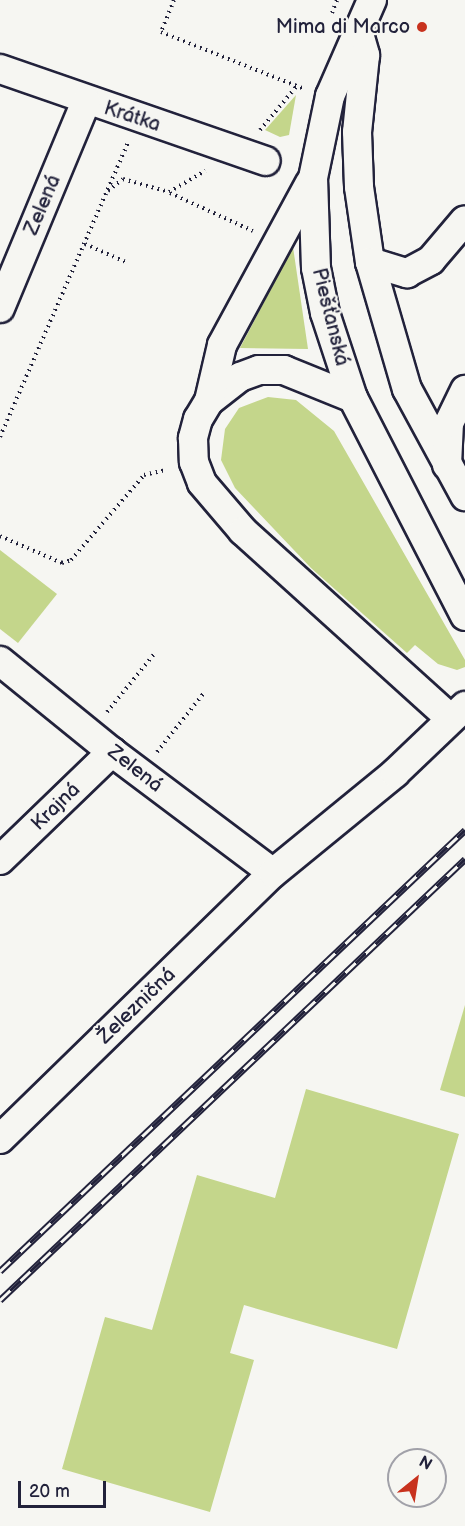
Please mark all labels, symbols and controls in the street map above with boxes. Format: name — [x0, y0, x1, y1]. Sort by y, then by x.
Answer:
place label: Mima di Marco — [276, 15, 410, 39]
marker: Mima di Marco — [415, 20, 429, 34]
street label: Krátka — [101, 97, 163, 137]
street label: Zelená — [20, 171, 66, 239]
street label: Piešťanská — [306, 266, 354, 368]
street label: Zelená — [103, 740, 167, 798]
street label: Krajná — [27, 778, 85, 836]
street label: Železničná — [93, 963, 181, 1049]
north arrow — [387, 1448, 447, 1508]
text: N — [415, 1452, 435, 1475]
scale bar — [21, 1469, 110, 1507]
text: 20 m — [29, 1481, 70, 1502]

